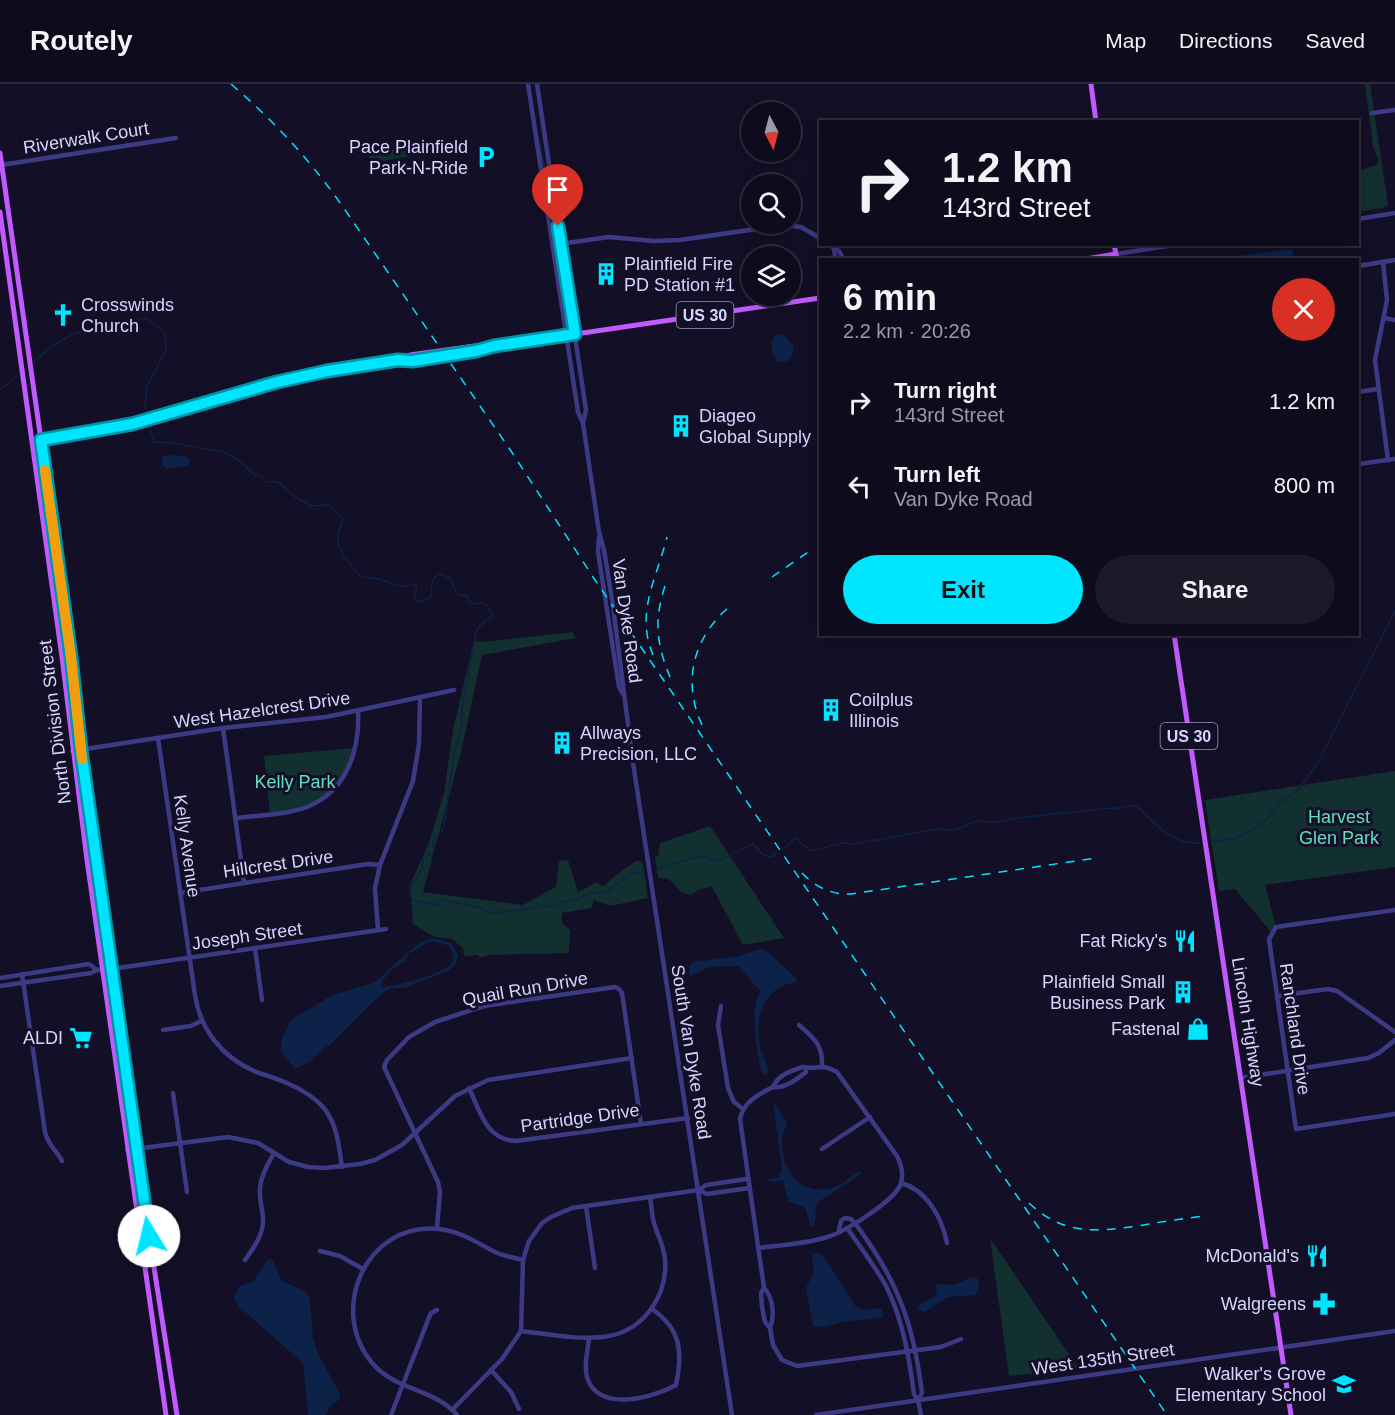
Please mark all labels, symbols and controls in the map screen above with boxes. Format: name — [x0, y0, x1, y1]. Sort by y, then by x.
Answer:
text: Routely — [30, 25, 133, 56]
text: Map — [1105, 29, 1146, 52]
text: Directions — [1179, 29, 1272, 52]
text: Saved — [1305, 29, 1365, 52]
north arrow — [741, 102, 801, 162]
map controls — [741, 102, 801, 306]
street label: Riverwalk Court — [22, 118, 150, 158]
place label: Pace Plainfield Park-N-Ride — [349, 137, 468, 178]
parking icon: Pace Plainfield Park-N-Ride — [473, 144, 499, 170]
icon: right — [843, 144, 921, 222]
text: 1.2 km — [942, 144, 1073, 191]
pin — [532, 164, 583, 226]
icon: arrive — [541, 173, 574, 206]
button: search — [741, 174, 801, 234]
text: 143rd Street — [942, 193, 1091, 223]
button: layers — [741, 246, 801, 306]
place label: Plainfield Fire PD Station #1 — [624, 254, 735, 295]
building icon: Plainfield Fire PD Station #1 — [593, 261, 619, 287]
text: 6 min — [843, 277, 937, 318]
button: close — [1272, 278, 1335, 341]
place label: Crosswinds Church — [81, 295, 174, 336]
church icon: Crosswinds Church — [50, 302, 76, 328]
road number: US 30 — [676, 302, 734, 328]
text: 2.2 km · 20:26 — [843, 320, 971, 342]
text: Turn right — [894, 378, 996, 403]
icon: right — [843, 386, 876, 419]
text: 1.2 km — [1269, 389, 1335, 414]
text: 143rd Street — [894, 404, 1004, 426]
place label: Diageo Global Supply — [699, 406, 811, 447]
building icon: Diageo Global Supply — [668, 413, 694, 439]
text: Turn left — [894, 462, 980, 487]
icon: left — [843, 470, 876, 503]
text: 800 m — [1274, 473, 1335, 498]
text: Van Dyke Road — [894, 488, 1033, 510]
button: Exit — [843, 555, 1083, 624]
button: Share — [1095, 555, 1335, 624]
street label: Van Dyke Road — [608, 558, 646, 684]
street label: North Division Street — [35, 639, 75, 805]
street label: West Hazelcrest Drive — [173, 688, 351, 732]
place label: Coilplus Illinois — [849, 690, 913, 731]
building icon: Coilplus Illinois — [818, 697, 844, 723]
place label: Allways Precision, LLC — [580, 723, 697, 764]
road number: US 30 — [1160, 723, 1218, 749]
building icon: Allways Precision, LLC — [549, 730, 575, 756]
park label: Kelly Park — [254, 772, 337, 792]
street label: Kelly Avenue — [170, 793, 204, 899]
park label: Harvest Glen Park — [1299, 807, 1380, 848]
street label: Hillcrest Drive — [222, 846, 334, 882]
street label: Joseph Street — [191, 918, 303, 954]
restaurant icon: Fat Ricky's — [1172, 928, 1198, 954]
place label: Fat Ricky's — [1080, 931, 1167, 951]
street label: Lincoln Highway — [1228, 956, 1268, 1088]
street label: Ranchland Drive — [1276, 962, 1314, 1096]
street label: South Van Dyke Road — [667, 963, 715, 1141]
street label: Quail Run Drive — [461, 968, 589, 1010]
place label: Plainfield Small Business Park — [1042, 972, 1166, 1013]
building icon: Plainfield Small Business Park — [1170, 979, 1196, 1005]
shop icon: Fastenal — [1185, 1016, 1211, 1042]
place label: Fastenal — [1111, 1019, 1180, 1039]
supermarket icon: ALDI — [68, 1025, 94, 1051]
place label: ALDI — [23, 1028, 63, 1048]
street label: Partridge Drive — [519, 1100, 641, 1136]
position arrow — [117, 1204, 181, 1268]
restaurant icon: McDonald's — [1304, 1243, 1330, 1269]
place label: McDonald's — [1206, 1246, 1299, 1266]
pharmacy icon: Walgreens — [1311, 1291, 1337, 1317]
place label: Walgreens — [1221, 1294, 1306, 1314]
street label: West 135th Street — [1030, 1339, 1176, 1379]
place label: Walker's Grove Elementary School — [1175, 1364, 1326, 1405]
school or university icon: Walker's Grove Elementary School — [1331, 1371, 1357, 1397]

